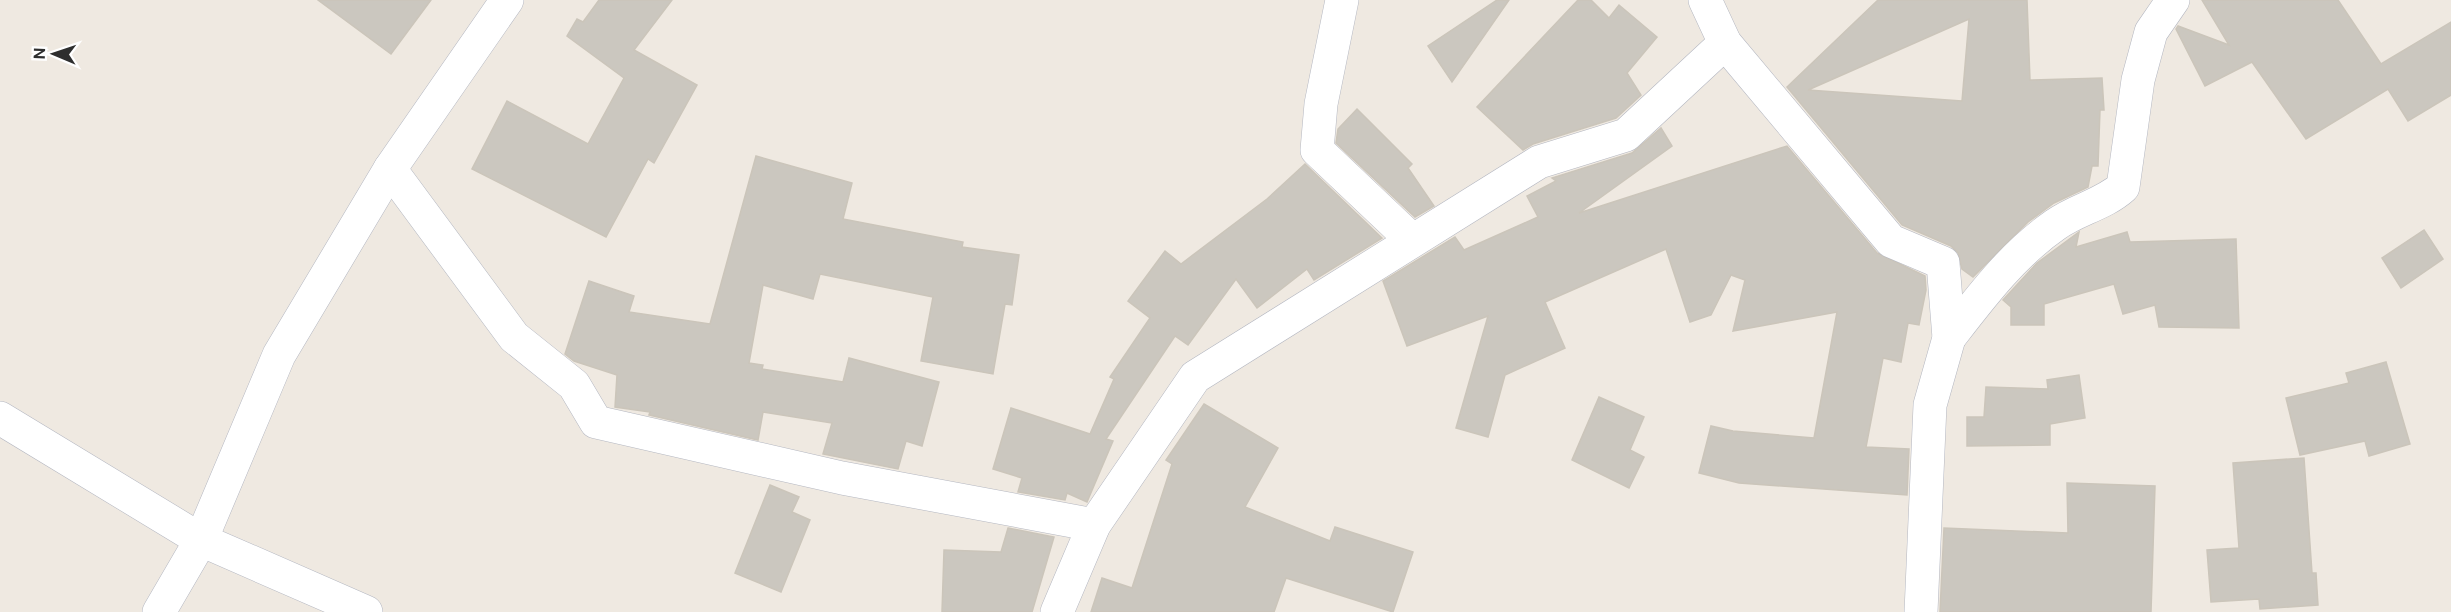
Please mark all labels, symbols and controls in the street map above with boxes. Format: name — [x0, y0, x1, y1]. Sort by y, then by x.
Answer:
north arrow — [24, 24, 84, 84]
text: N — [29, 47, 50, 60]

